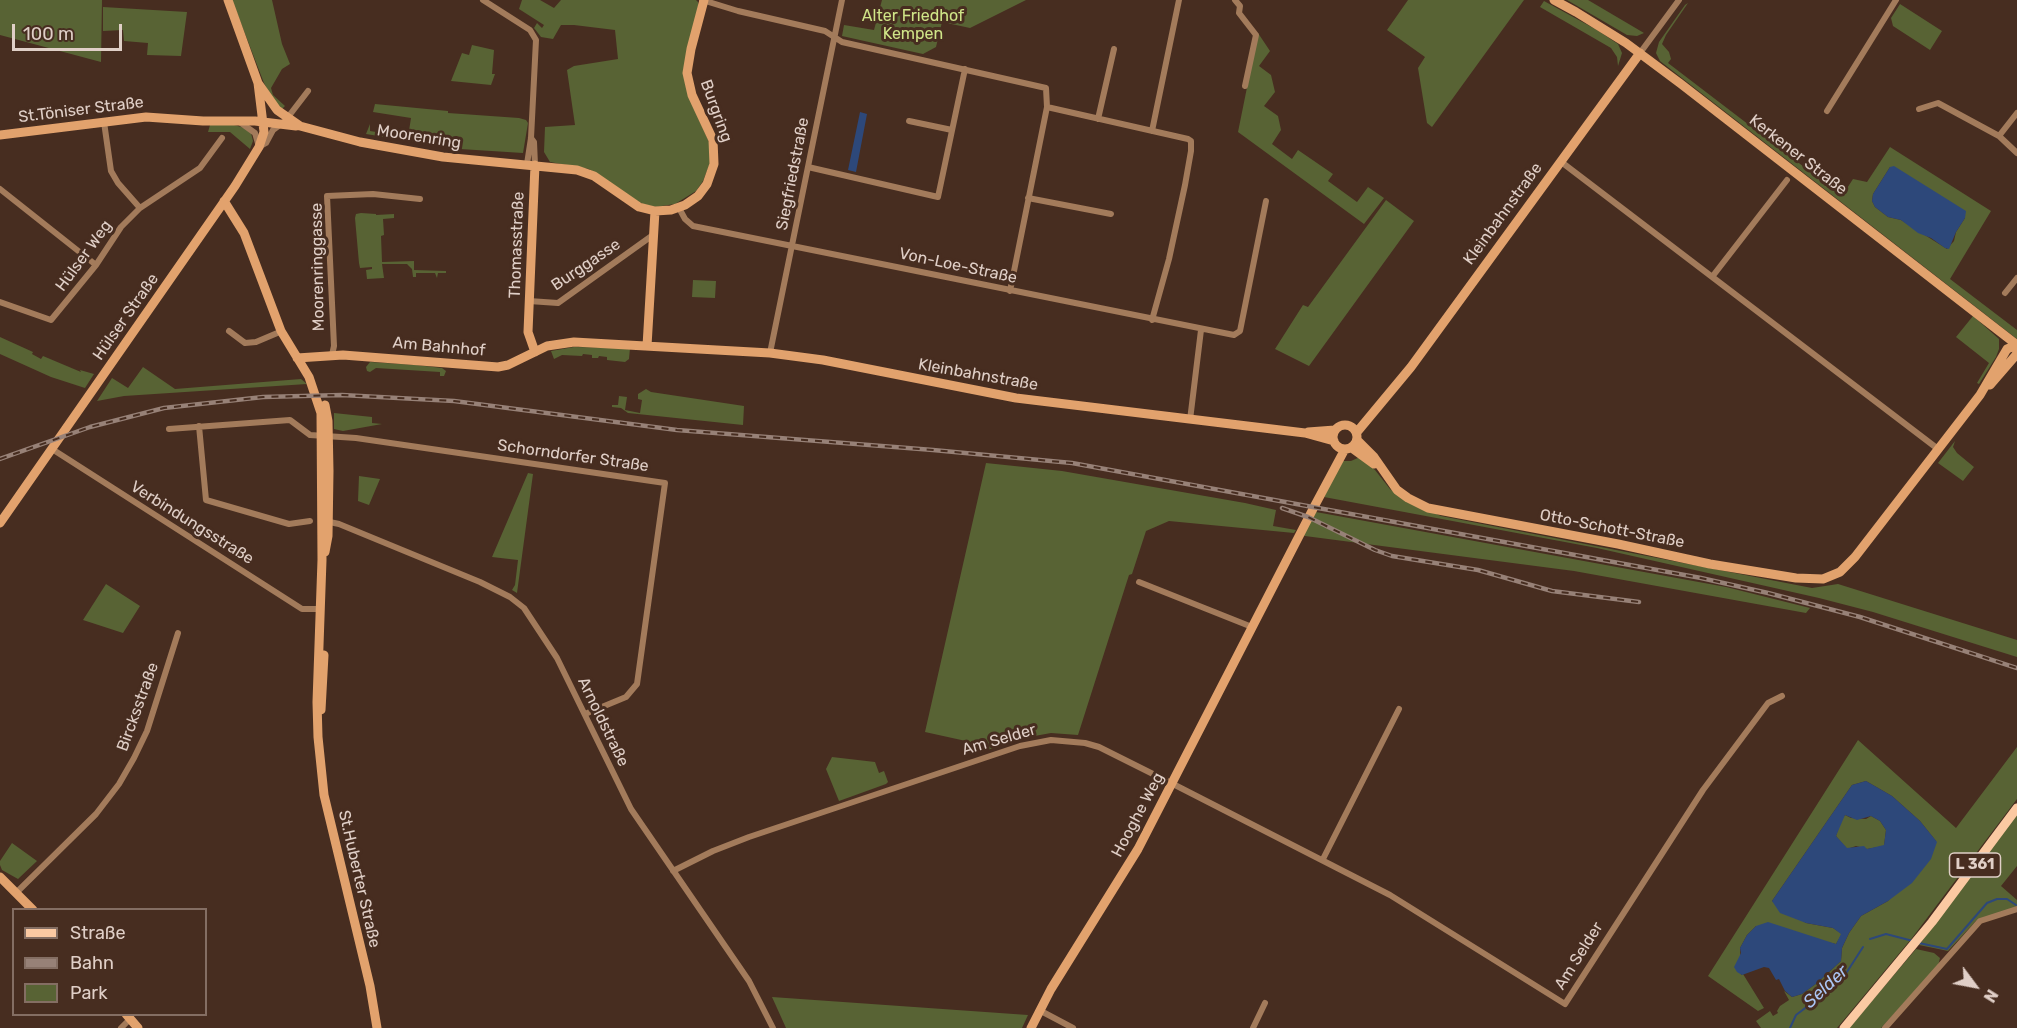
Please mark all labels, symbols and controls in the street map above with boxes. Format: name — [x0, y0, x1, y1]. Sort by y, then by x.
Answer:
park label: Alter Friedhof Kempen — [862, 6, 964, 44]
scale bar — [15, 12, 124, 50]
text: 100 m — [23, 23, 74, 45]
street label: Burgring — [696, 77, 736, 145]
street label: St.Töniser Straße — [17, 93, 145, 127]
street label: Kerkener Straße — [1745, 111, 1851, 199]
street label: Siegfriedstraße — [773, 116, 813, 232]
street label: Moorenring — [376, 121, 462, 153]
street label: Kleinbahnstraße — [1460, 159, 1546, 269]
street label: Thomasstraße — [506, 191, 528, 299]
street label: Moorenringgasse — [307, 203, 329, 331]
street label: Hülser Weg — [52, 217, 116, 295]
street label: Burggasse — [548, 235, 624, 295]
street label: Von-Loe-Straße — [897, 244, 1019, 288]
street label: Hülser Straße — [89, 270, 163, 364]
street label: Am Bahnhof — [392, 333, 486, 361]
street label: Kleinbahnstraße — [917, 355, 1039, 395]
street label: Schorndorfer Straße — [496, 436, 650, 476]
street label: Verbindungsstraße — [127, 477, 257, 569]
street label: Otto-Schott-Straße — [1538, 506, 1686, 552]
street label: Bircksstraße — [113, 660, 163, 754]
street label: Arnoldstraße — [573, 674, 633, 770]
street label: Am Selder — [960, 720, 1038, 760]
street label: Hooghe Weg — [1108, 769, 1168, 861]
street label: St.Huberter Straße — [334, 808, 384, 950]
road number: L 361 — [1950, 853, 2000, 877]
legend — [12, 908, 207, 1016]
street label: Am Selder — [1551, 919, 1607, 993]
text: Straße — [70, 922, 126, 944]
text: Bahn — [70, 952, 114, 974]
north arrow — [1945, 956, 2005, 1016]
water label: Selder — [1799, 961, 1853, 1013]
text: Park — [70, 982, 107, 1004]
text: N — [1980, 986, 2002, 1006]

